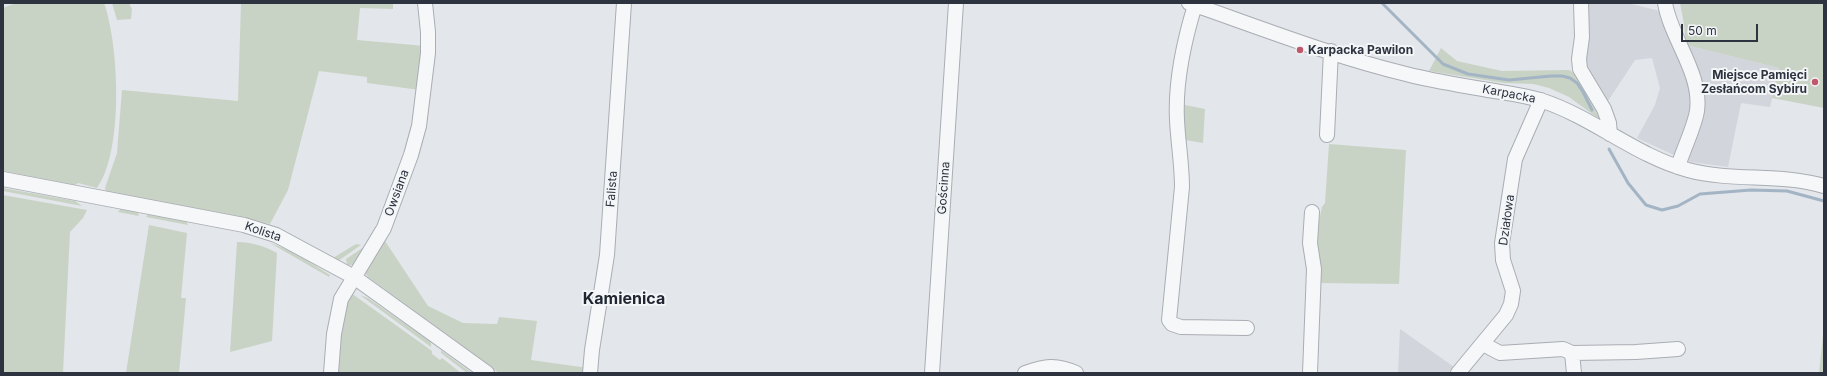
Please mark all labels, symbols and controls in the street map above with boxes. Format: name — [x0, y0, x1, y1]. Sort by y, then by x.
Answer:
scale bar — [1683, 16, 1760, 42]
text: 50 m — [1688, 23, 1717, 38]
place label: Karpacka Pawilon — [1308, 43, 1413, 57]
marker: Karpacka Pawilon — [1295, 45, 1305, 55]
place label: Miejsce Pamięci Zesłańcom Sybiru — [1701, 68, 1807, 96]
marker: Miejsce Pamięci Zesłańcom Sybiru — [1810, 77, 1820, 87]
street label: Karpacka — [1481, 82, 1537, 106]
street label: Gościnna — [935, 161, 953, 215]
street label: Owsiana — [382, 168, 412, 218]
street label: Falista — [604, 170, 620, 208]
street label: Działowa — [1496, 194, 1518, 246]
street label: Kolista — [243, 219, 283, 245]
district label: Kamienica — [583, 289, 665, 309]

